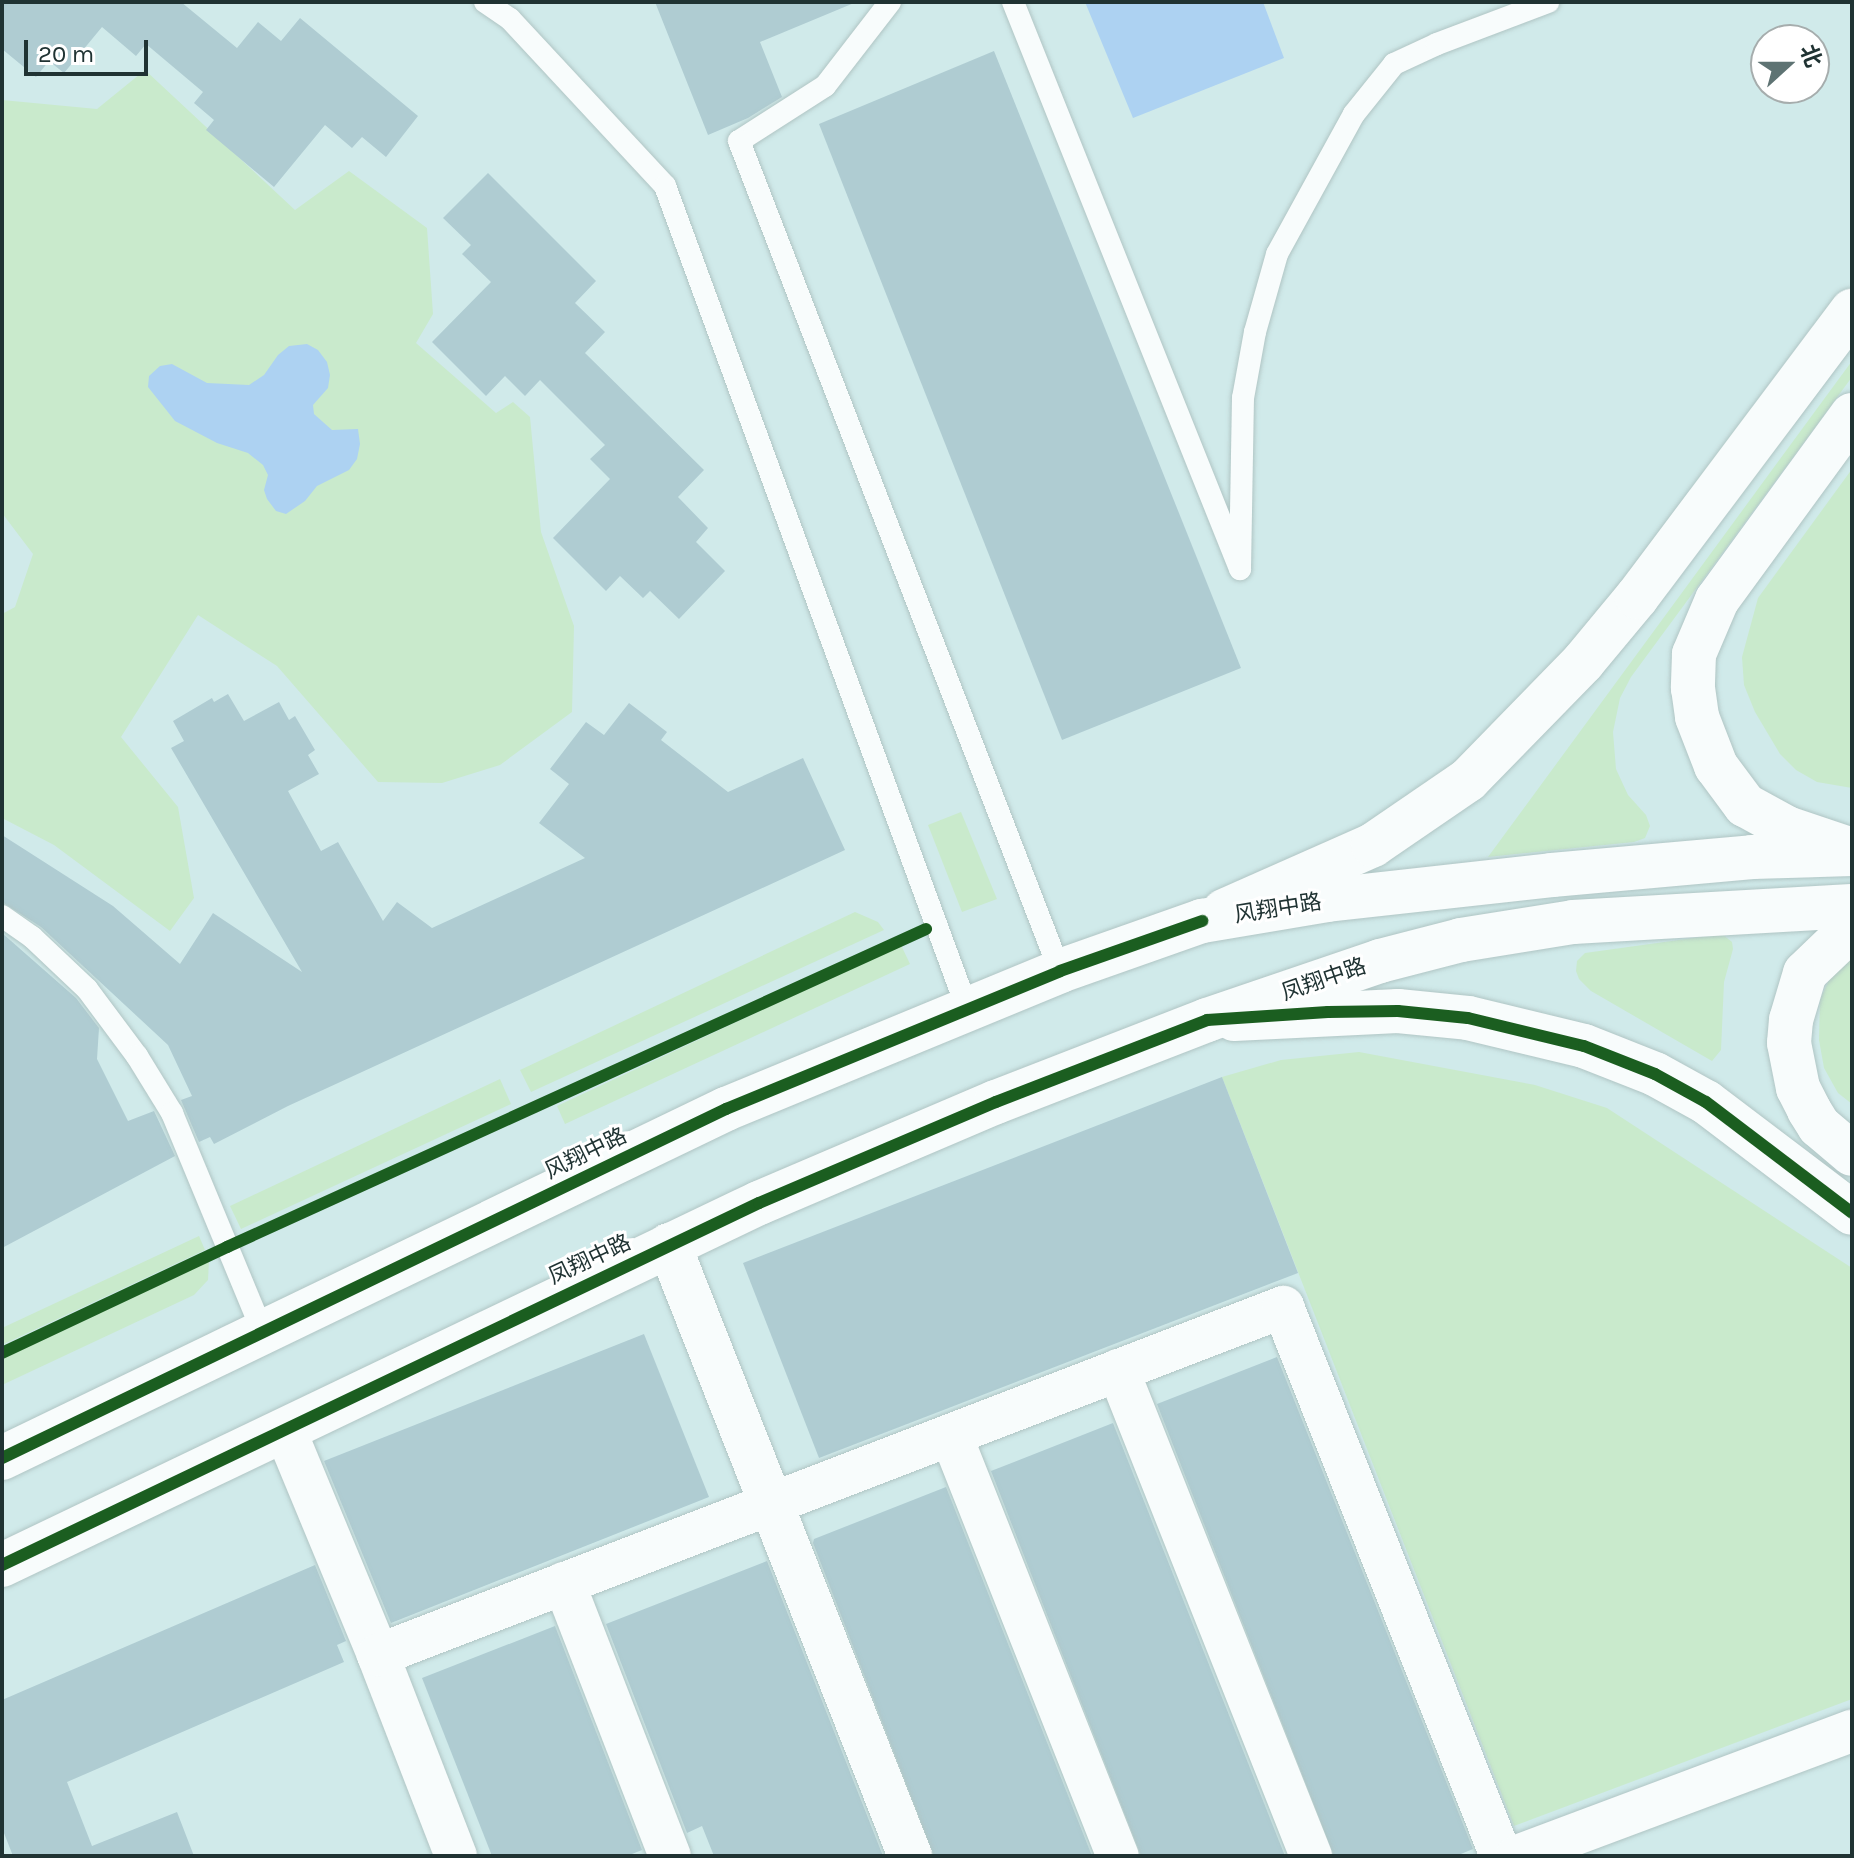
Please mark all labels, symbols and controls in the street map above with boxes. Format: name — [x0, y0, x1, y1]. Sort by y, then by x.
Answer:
scale bar — [28, 24, 152, 74]
north arrow — [1750, 24, 1830, 104]
text: 20 m — [38, 40, 94, 68]
text: 北 — [1794, 41, 1827, 71]
street label: 风翔中路 — [1232, 889, 1324, 929]
street label: 凤翔中路 — [1278, 953, 1370, 1007]
street label: 风翔中路 — [541, 1123, 631, 1185]
street label: 凤翔中路 — [545, 1229, 635, 1291]

